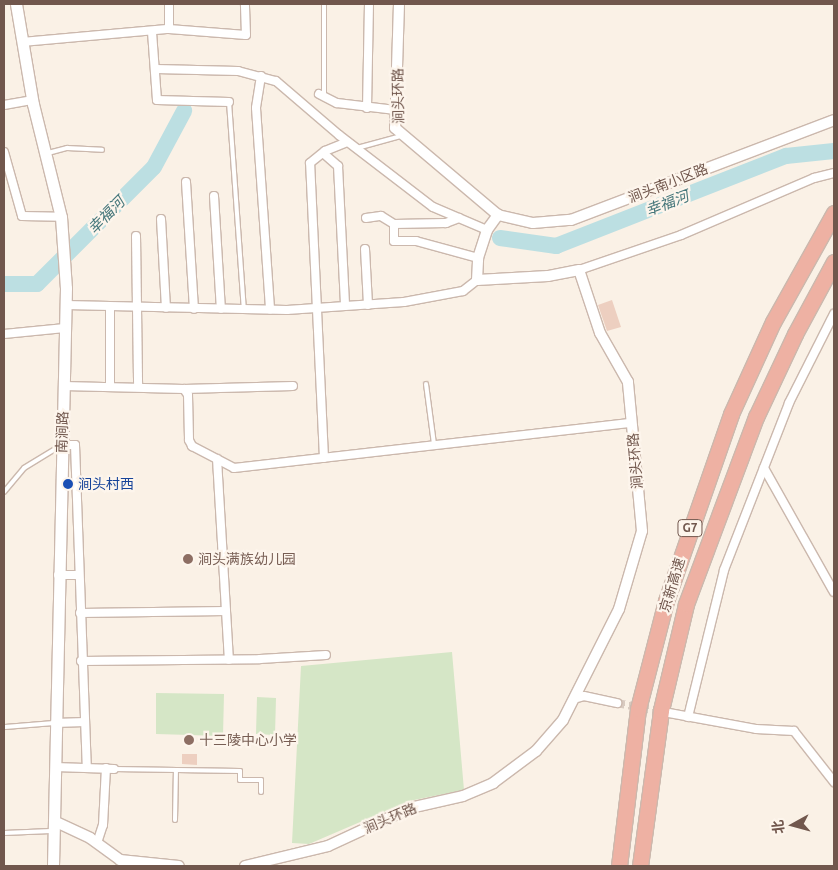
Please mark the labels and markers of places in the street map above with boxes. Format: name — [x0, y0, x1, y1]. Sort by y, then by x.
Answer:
place label: 涧头村西 — [78, 476, 134, 492]
marker: 涧头村西 — [62, 478, 74, 490]
place label: 涧头满族幼儿园 — [198, 551, 296, 567]
marker: 涧头满族幼儿园 — [182, 553, 194, 565]
place label: 十三陵中心小学 — [199, 732, 297, 748]
marker: 十三陵中心小学 — [183, 734, 195, 746]

